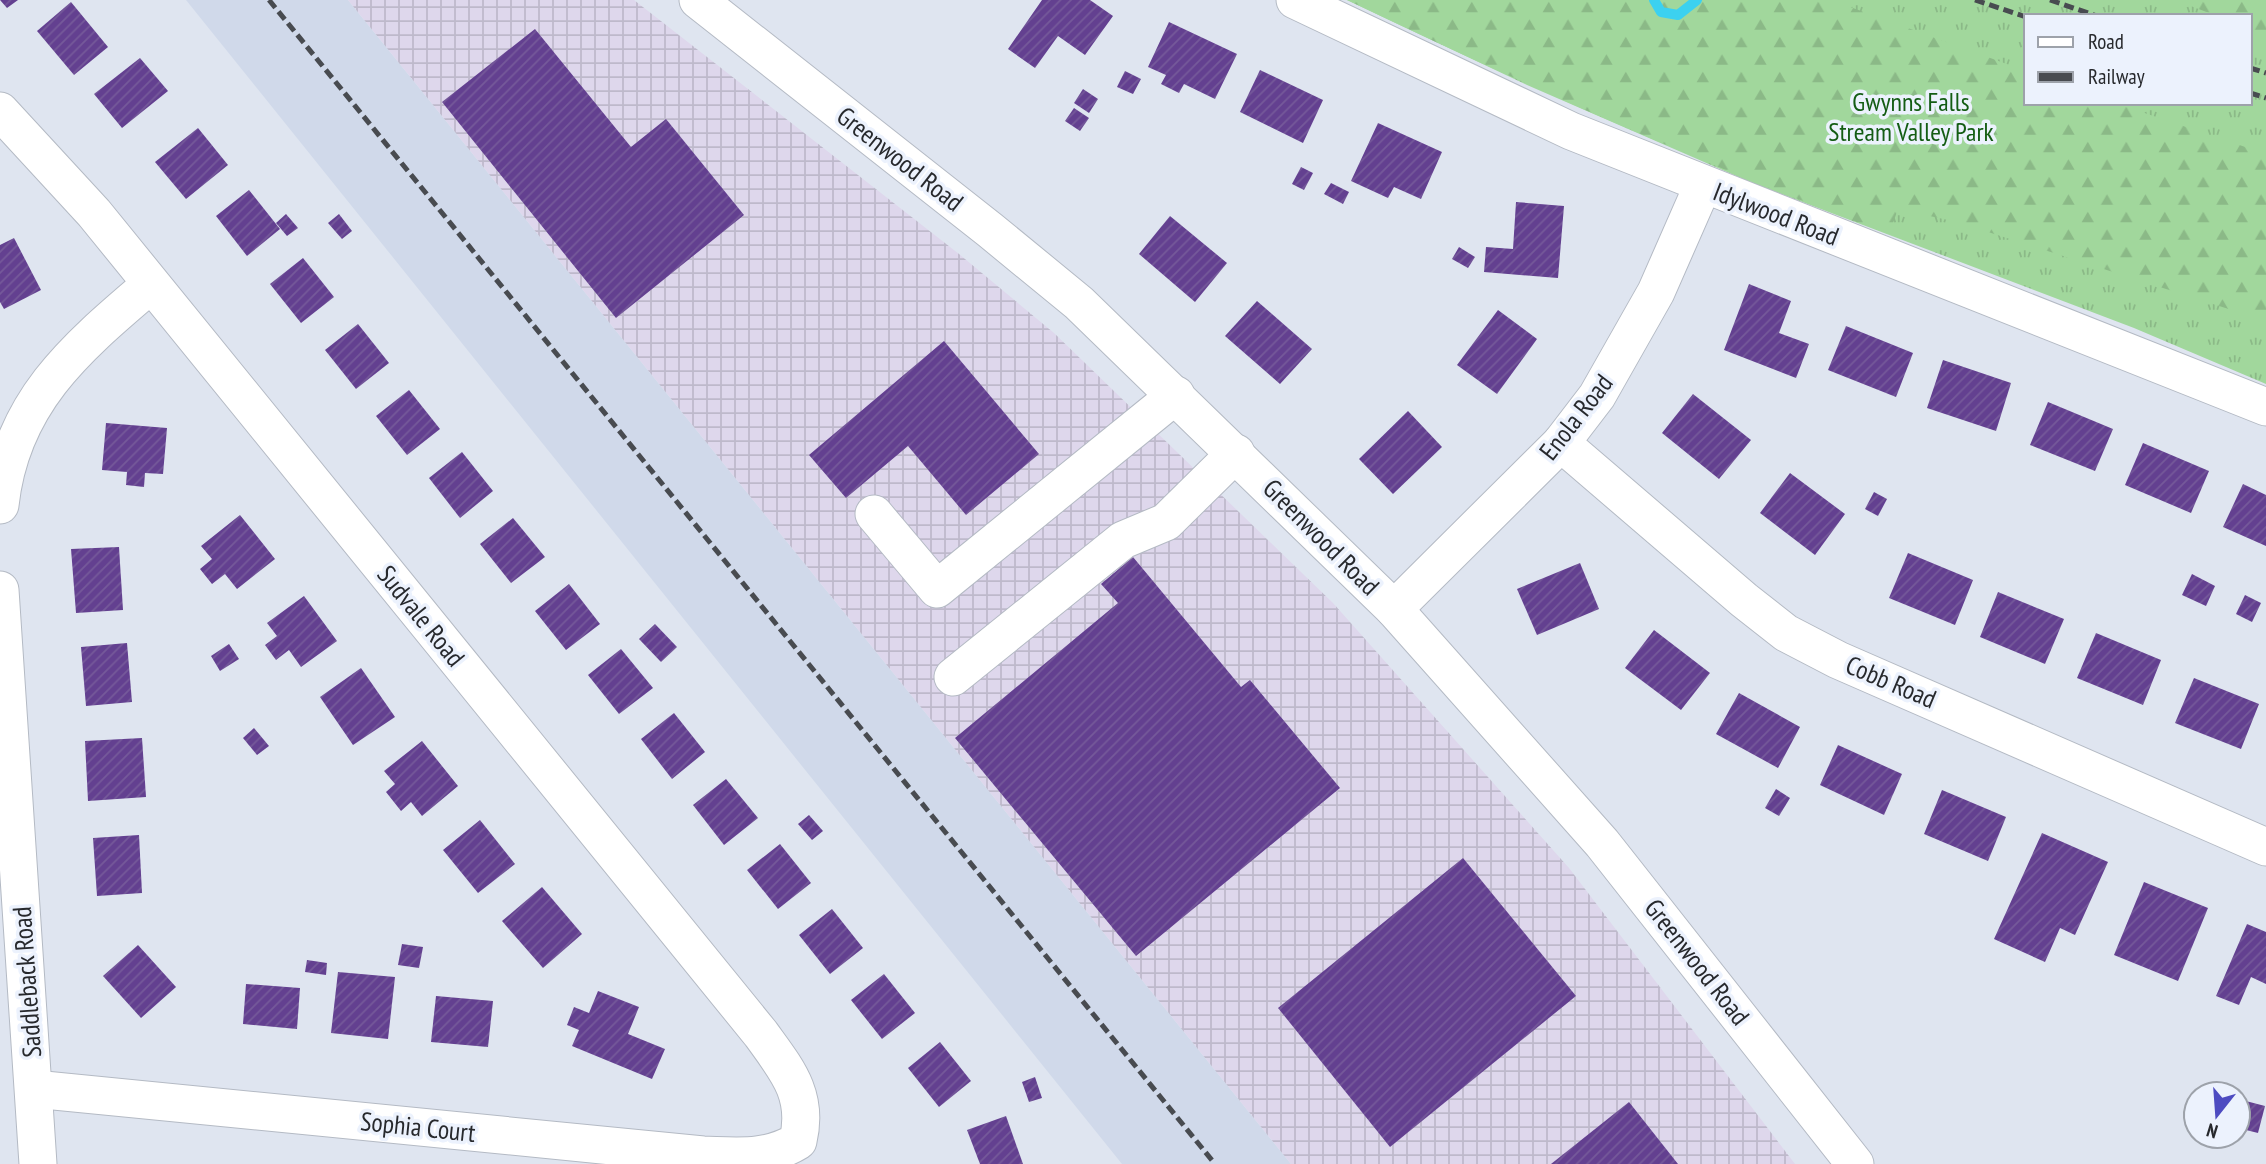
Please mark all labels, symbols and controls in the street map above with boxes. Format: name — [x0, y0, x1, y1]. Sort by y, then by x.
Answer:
legend — [2024, 14, 2252, 105]
text: Road — [2088, 28, 2124, 55]
text: Railway — [2088, 63, 2145, 90]
park label: Gwynns Falls Stream Valley Park — [1828, 85, 1994, 148]
street label: Greenwood Road — [831, 99, 970, 218]
street label: Idylwood Road — [1709, 175, 1844, 253]
street label: Enola Road — [1532, 367, 1619, 466]
street label: Greenwood Road — [1256, 471, 1387, 602]
street label: Sudvale Road — [371, 558, 472, 673]
street label: Cobb Road — [1841, 648, 1941, 715]
street label: Greenwood Road — [1638, 892, 1757, 1031]
street label: Saddleback Road — [5, 906, 48, 1059]
north arrow — [2182, 1080, 2252, 1150]
street label: Sophia Court — [359, 1104, 477, 1149]
text: N — [2204, 1118, 2220, 1144]

